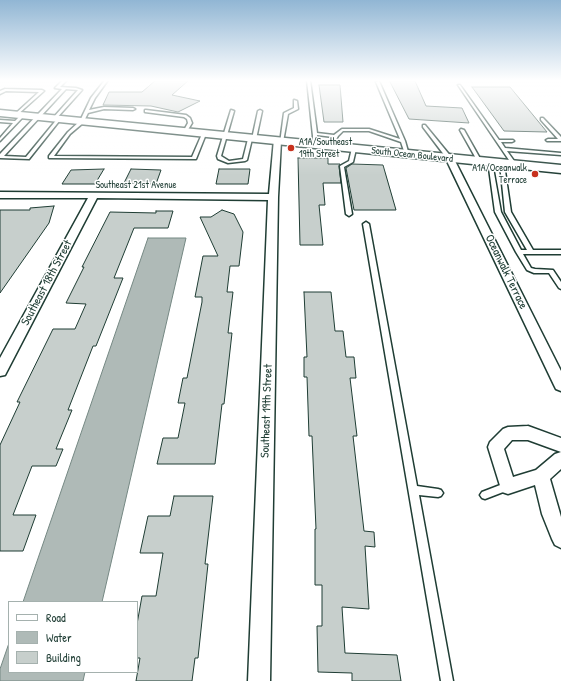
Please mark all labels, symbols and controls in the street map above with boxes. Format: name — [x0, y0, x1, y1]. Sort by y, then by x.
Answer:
place label: A1A/Southeast 19th Street — [299, 136, 352, 160]
marker: A1A/Southeast 19th Street — [286, 143, 296, 153]
street label: South Ocean Boulevard — [371, 145, 453, 165]
place label: A1A/Oceanwalk Terrace — [472, 162, 527, 186]
marker: A1A/Oceanwalk Terrace — [530, 169, 540, 179]
street label: Southeast 21st Avenue — [95, 179, 177, 191]
street label: Oceanwalk Terrace — [482, 232, 530, 312]
street label: Southeast 18th Street — [18, 238, 76, 328]
street label: Southeast 19th Street — [258, 364, 276, 458]
legend — [8, 601, 138, 673]
text: Road — [46, 609, 66, 626]
text: Water — [46, 629, 72, 646]
text: Building — [46, 649, 81, 666]

